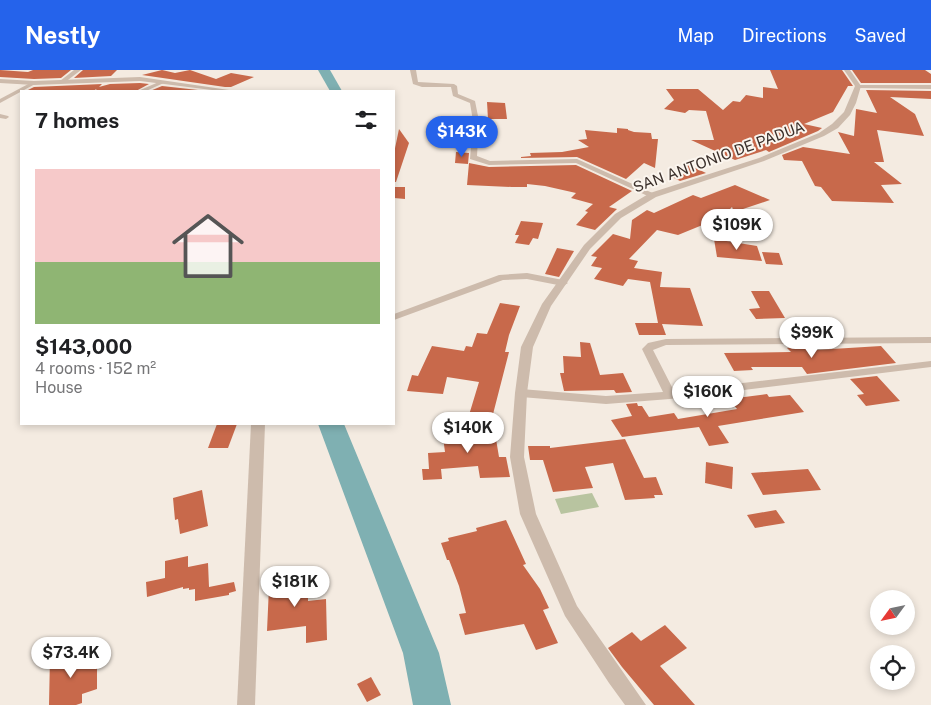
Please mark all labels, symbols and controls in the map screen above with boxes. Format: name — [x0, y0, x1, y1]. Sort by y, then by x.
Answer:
text: Nestly — [25, 21, 101, 49]
text: Map — [677, 25, 714, 46]
text: Directions — [742, 25, 827, 46]
text: Saved — [855, 25, 906, 46]
icon: filters — [352, 106, 380, 134]
text: 7 homes — [35, 108, 119, 133]
pin: $143K — [427, 116, 497, 158]
street label: SAN ANTONIO DE PADUA — [631, 117, 807, 195]
text: $143K — [437, 122, 487, 141]
icon: home — [163, 201, 253, 291]
pin: $109K — [702, 208, 772, 251]
text: $109K — [712, 215, 762, 234]
pin: $99K — [782, 316, 842, 359]
text: $99K — [790, 323, 834, 342]
text: $143,000 — [35, 334, 132, 359]
text: 4 rooms · 152 m² — [35, 359, 156, 378]
pin: $160K — [673, 376, 743, 418]
text: House — [35, 378, 83, 397]
text: $160K — [683, 382, 733, 401]
pin: $140K — [433, 412, 503, 454]
text: $140K — [443, 418, 493, 437]
pin: $181K — [260, 566, 330, 608]
text: $181K — [272, 572, 318, 591]
north arrow — [870, 590, 915, 635]
map controls — [870, 590, 915, 690]
pin: $73.4K — [30, 636, 112, 679]
text: $73.4K — [42, 643, 100, 662]
button: locate — [870, 645, 915, 690]

